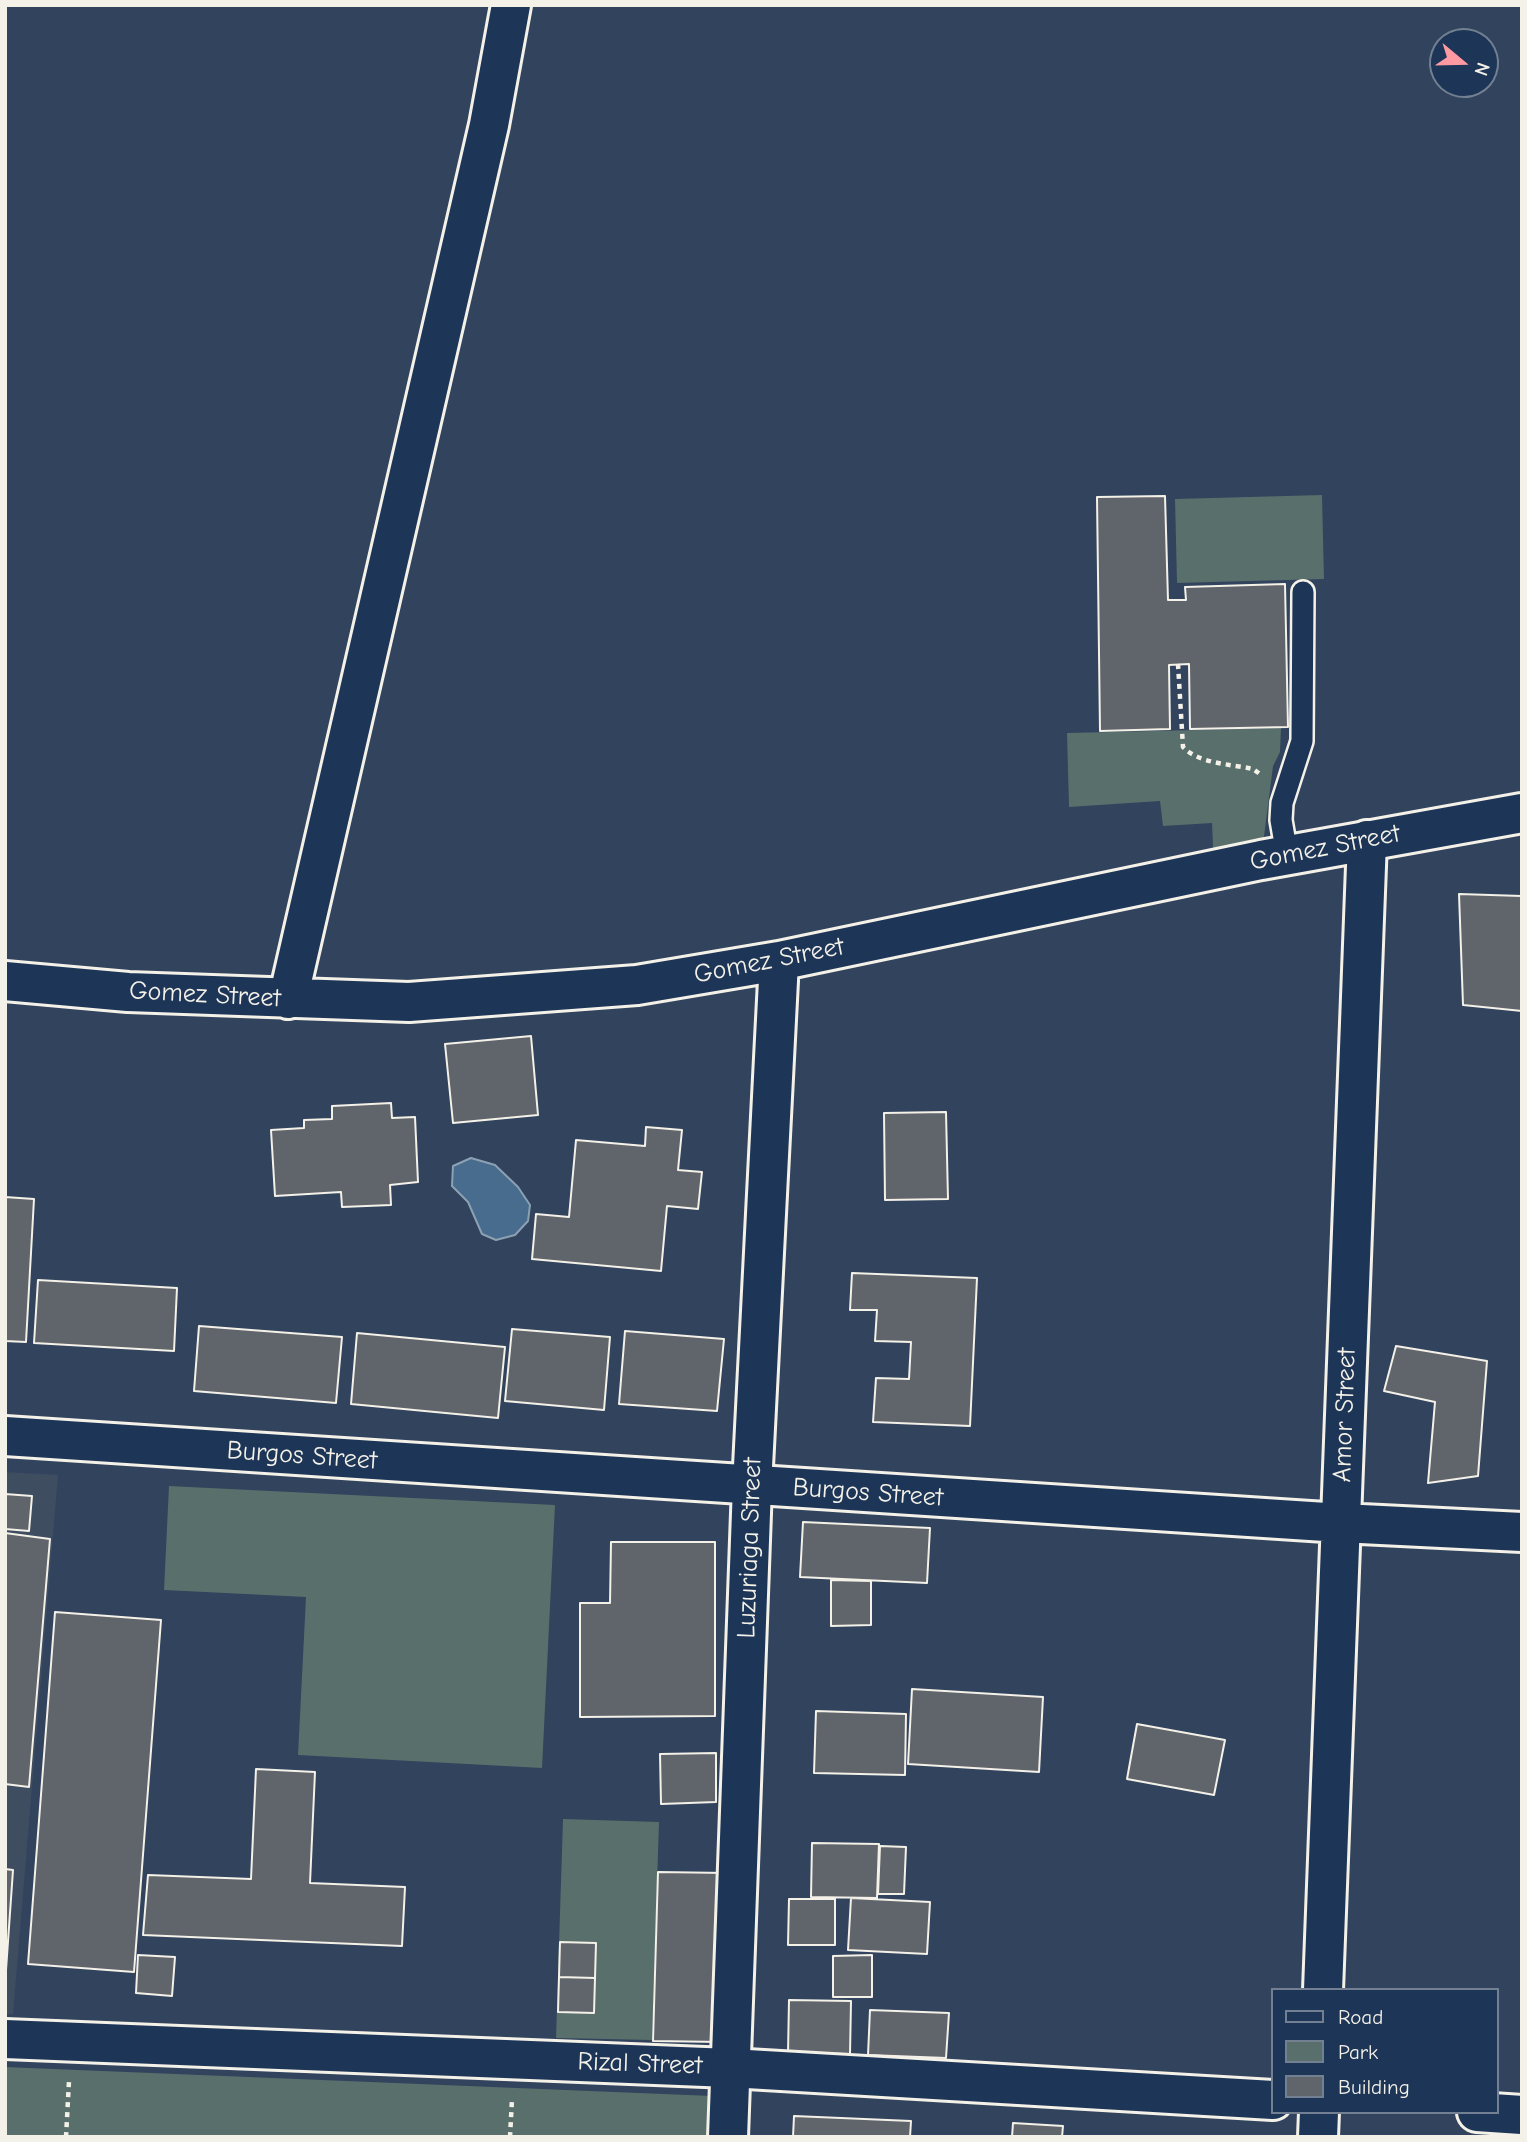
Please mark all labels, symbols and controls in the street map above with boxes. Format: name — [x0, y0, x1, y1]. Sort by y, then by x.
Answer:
north arrow — [1429, 28, 1499, 98]
text: N — [1470, 60, 1494, 79]
street label: Gomez Street — [1247, 818, 1403, 878]
street label: Gomez Street — [691, 931, 847, 991]
street label: Gomez Street — [128, 975, 282, 1015]
street label: Amor Street — [1327, 1347, 1363, 1483]
street label: Burgos Street — [226, 1435, 378, 1477]
street label: Luzuriaga Street — [731, 1457, 769, 1639]
street label: Burgos Street — [792, 1472, 944, 1514]
legend — [1272, 1988, 1499, 2114]
text: Road — [1338, 2005, 1383, 2029]
text: Park — [1338, 2040, 1378, 2064]
street label: Rizal Street — [577, 2046, 703, 2082]
text: Building — [1338, 2075, 1410, 2099]

